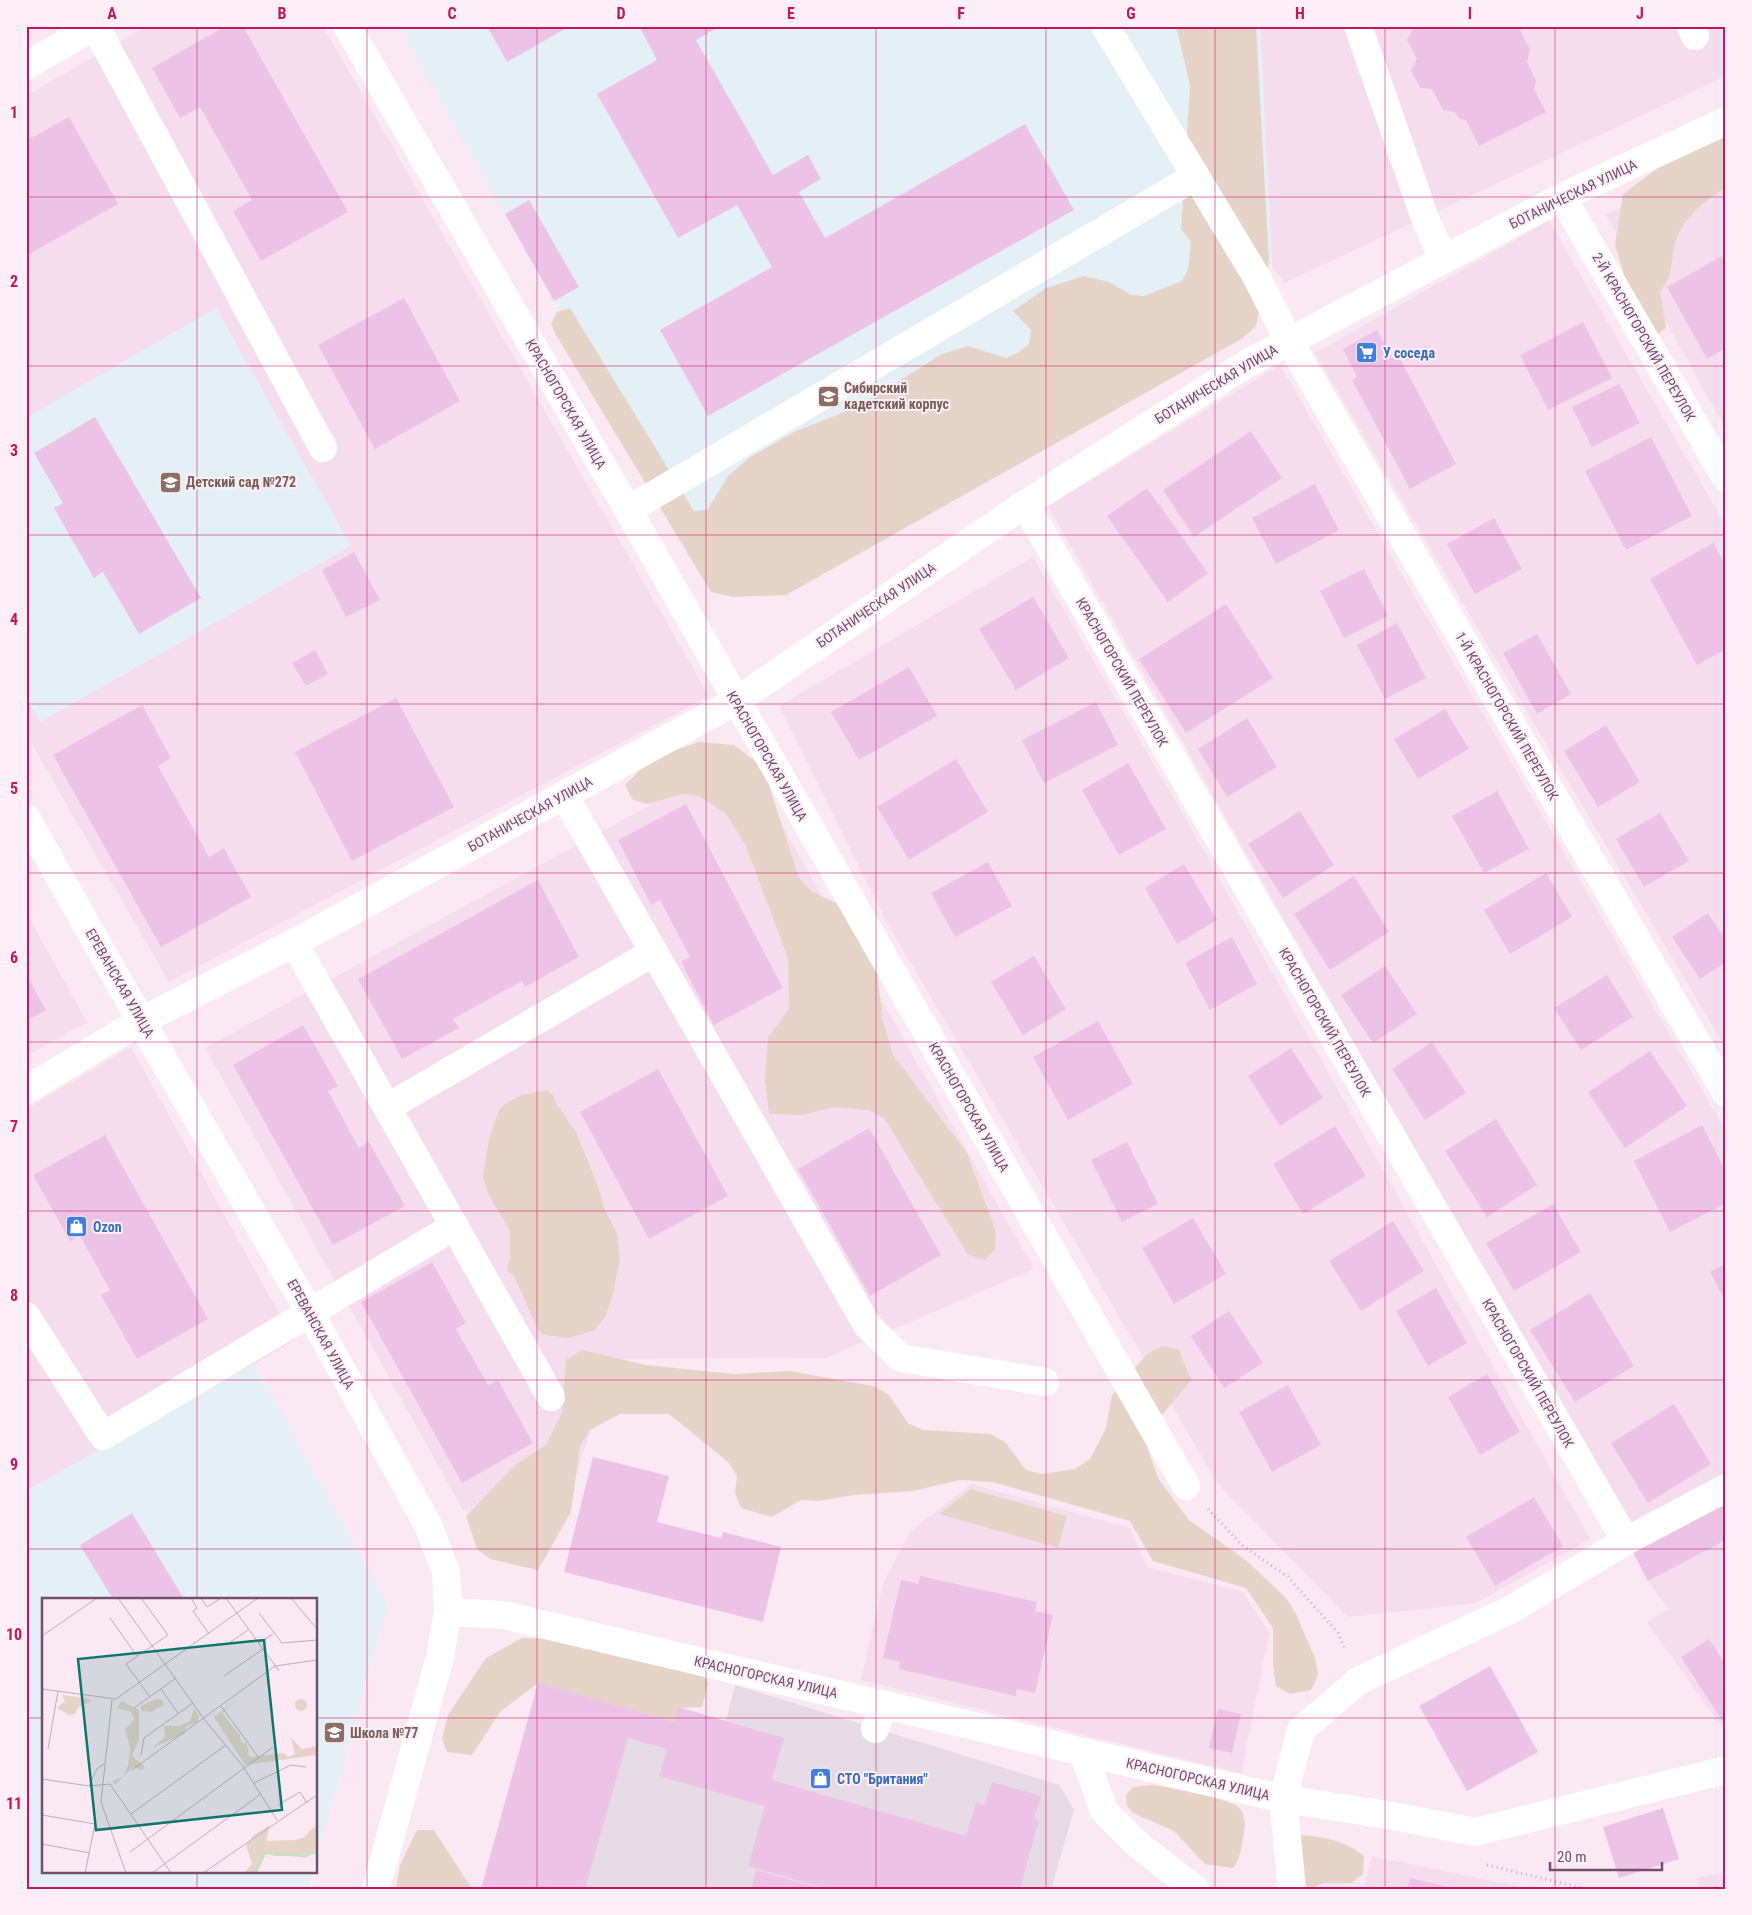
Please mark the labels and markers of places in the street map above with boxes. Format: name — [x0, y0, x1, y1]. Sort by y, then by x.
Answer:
supermarket icon: У соседа — [1355, 341, 1379, 365]
place label: У соседа — [1383, 345, 1435, 361]
place label: Сибирский кадетский корпус — [844, 380, 950, 412]
school or university icon: Сибирский кадетский корпус — [816, 384, 840, 408]
school or university icon: Детский сад №272 — [158, 470, 182, 494]
place label: Детский сад №272 — [186, 474, 296, 490]
shop icon: Ozon — [65, 1215, 89, 1239]
place label: Ozon — [93, 1219, 122, 1235]
school or university icon: Школа №77 — [322, 1721, 346, 1745]
place label: Школа №77 — [350, 1725, 418, 1741]
shop icon: СТО "Британия" — [809, 1767, 833, 1791]
place label: СТО "Британия" — [837, 1771, 928, 1787]

